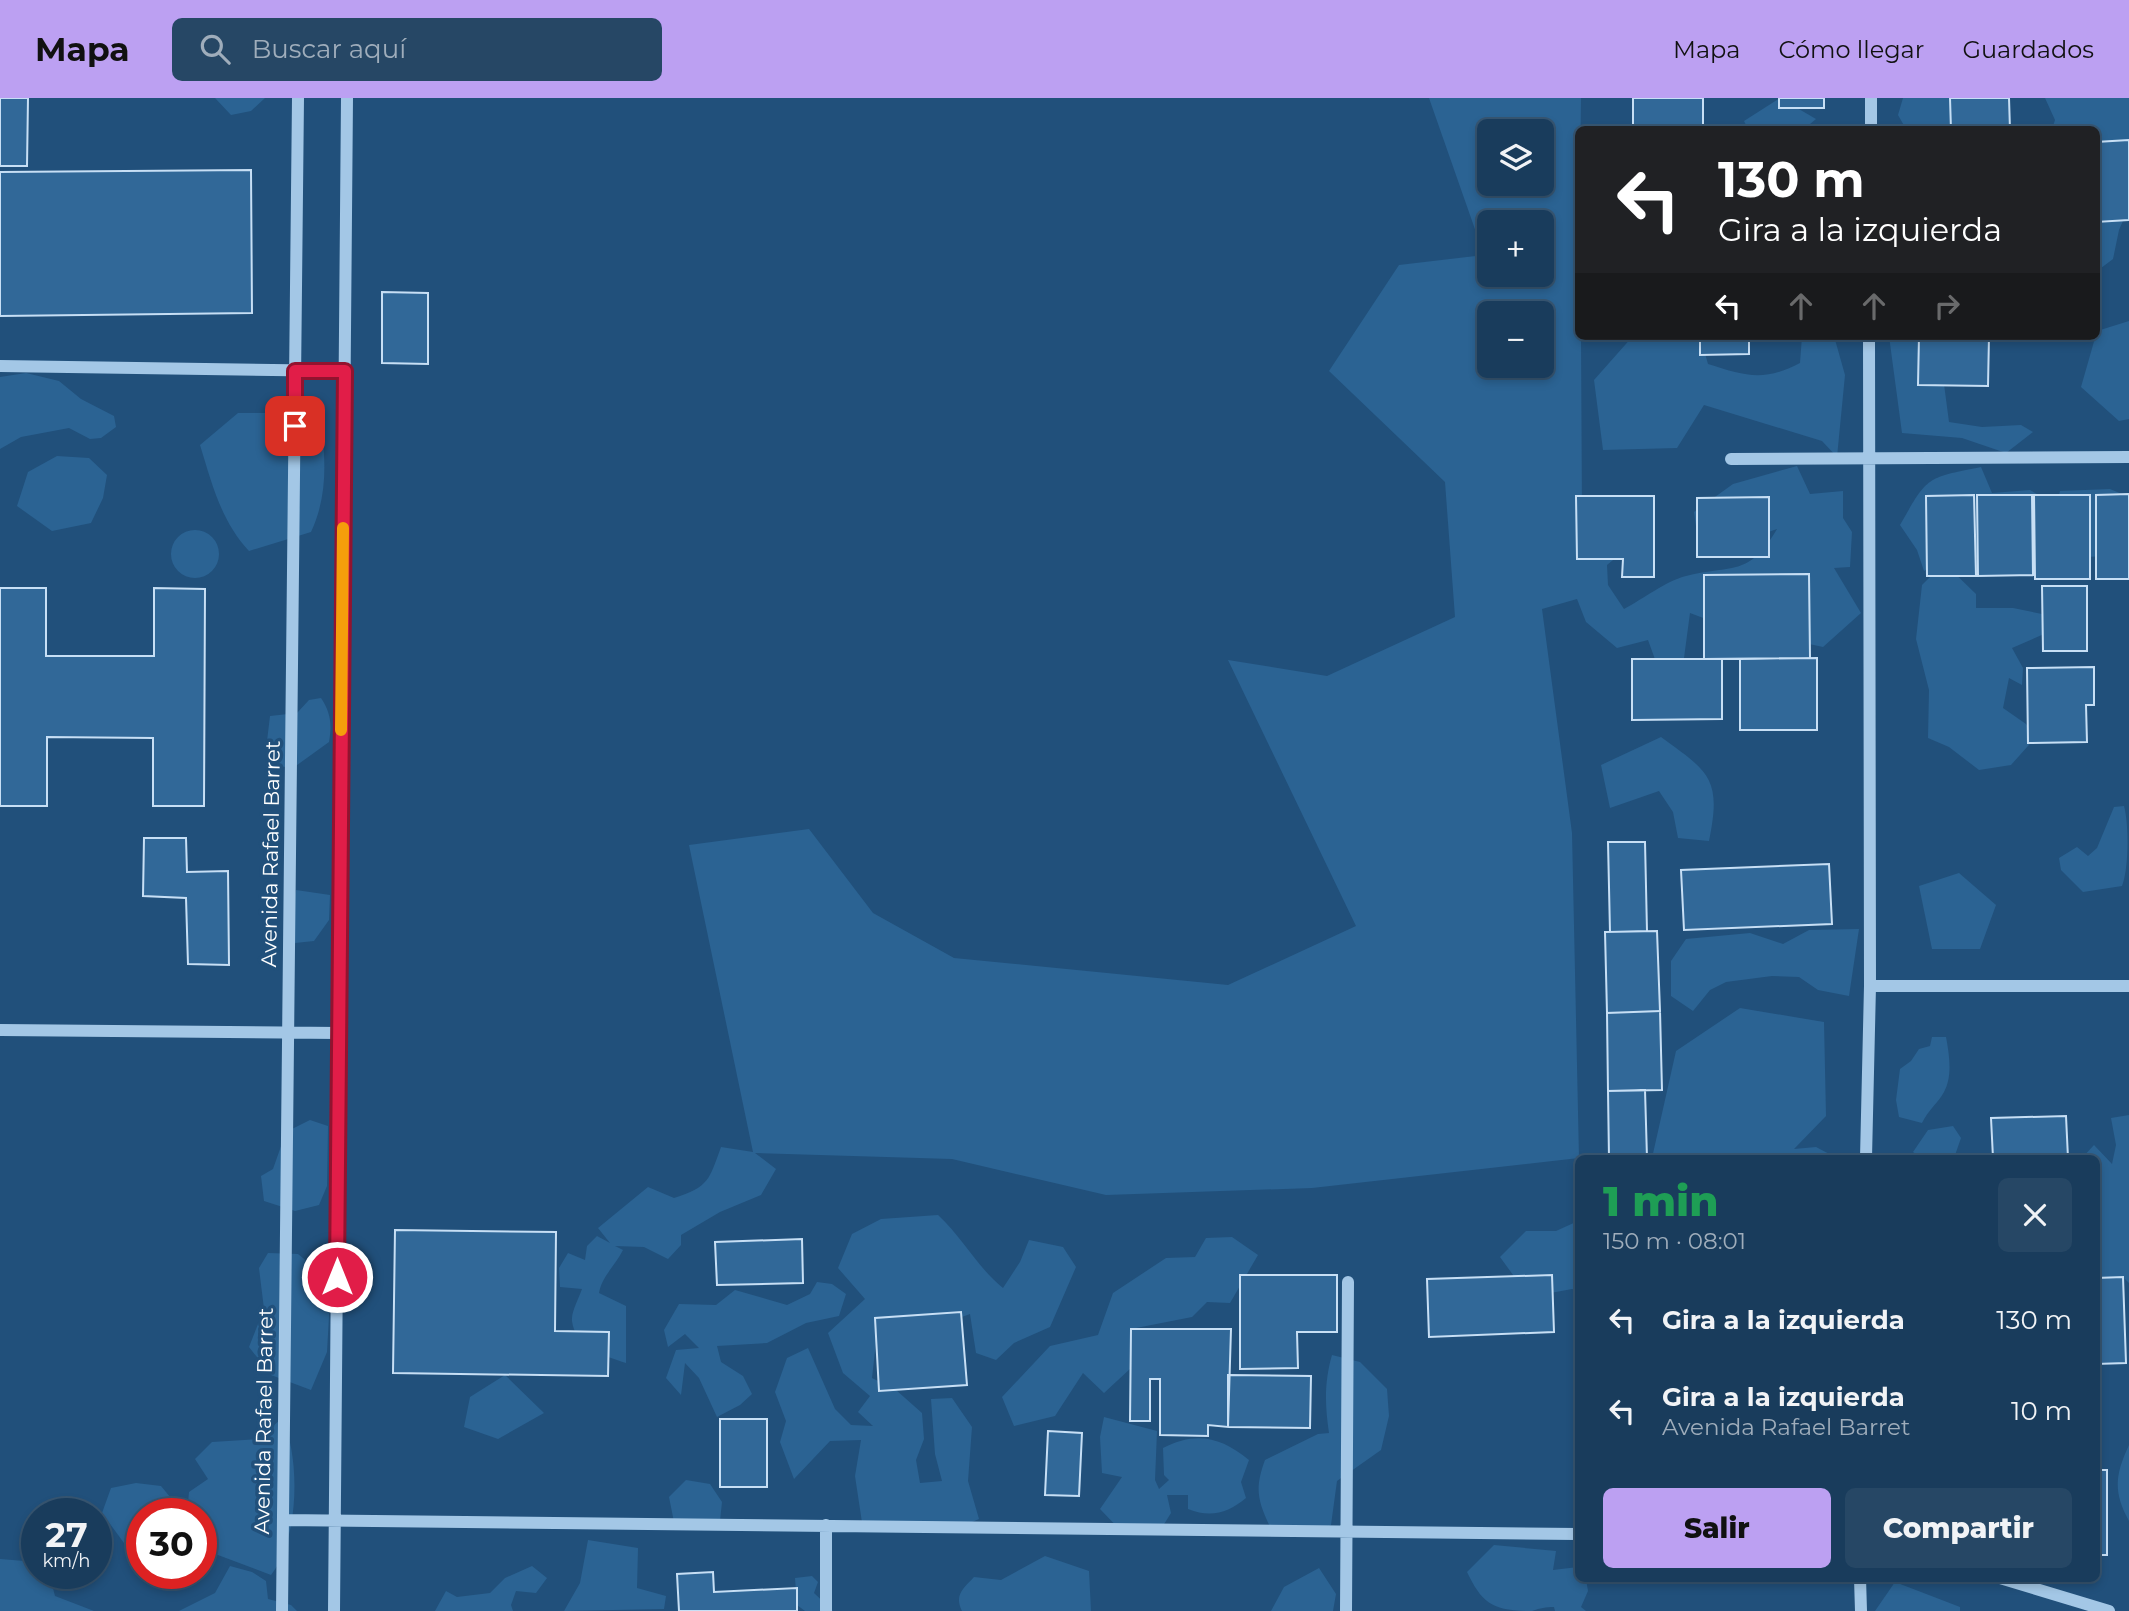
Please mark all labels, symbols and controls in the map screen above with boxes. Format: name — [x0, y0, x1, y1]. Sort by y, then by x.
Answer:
search box — [172, 18, 662, 81]
text: Mapa — [35, 29, 130, 69]
icon: search — [196, 30, 234, 68]
text: Buscar aquí — [252, 33, 406, 65]
text: Mapa — [1673, 35, 1740, 64]
text: Cómo llegar — [1778, 35, 1924, 64]
text: Guardados — [1962, 35, 2094, 64]
map controls — [1477, 119, 1554, 378]
button: layers — [1477, 119, 1554, 196]
text: 130 m — [1718, 150, 1865, 209]
icon: left — [1603, 154, 1694, 245]
button: + — [1477, 210, 1554, 287]
text: Gira a la izquierda — [1718, 210, 2002, 249]
icon: left — [1709, 287, 1747, 325]
icon: ahead — [1782, 287, 1820, 325]
icon: ahead — [1855, 287, 1893, 325]
icon: right — [1928, 287, 1966, 325]
button: − — [1477, 301, 1554, 378]
pin — [265, 396, 325, 456]
icon: arrive — [276, 407, 314, 445]
street label: Avenida Rafael Barret — [256, 740, 285, 968]
text: 1 min — [1603, 1175, 1719, 1227]
button: close — [1998, 1178, 2072, 1252]
text: 150 m · 08:01 — [1603, 1227, 1746, 1255]
position arrow — [300, 1240, 374, 1314]
icon: left — [1603, 1301, 1641, 1339]
text: Gira a la izquierda — [1662, 1304, 1905, 1336]
text: 130 m — [1996, 1304, 2072, 1336]
street label: Avenida Rafael Barret — [249, 1307, 278, 1535]
text: Gira a la izquierda — [1662, 1381, 1905, 1413]
icon: left — [1603, 1392, 1641, 1430]
text: 10 m — [2011, 1395, 2072, 1427]
text: Avenida Rafael Barret — [1662, 1413, 1910, 1441]
button: Salir — [1603, 1488, 1831, 1568]
button: Compartir — [1845, 1488, 2072, 1568]
speed limit sign: 30 — [126, 1498, 217, 1589]
text: 27 — [45, 1513, 88, 1556]
text: km/h — [42, 1550, 91, 1572]

